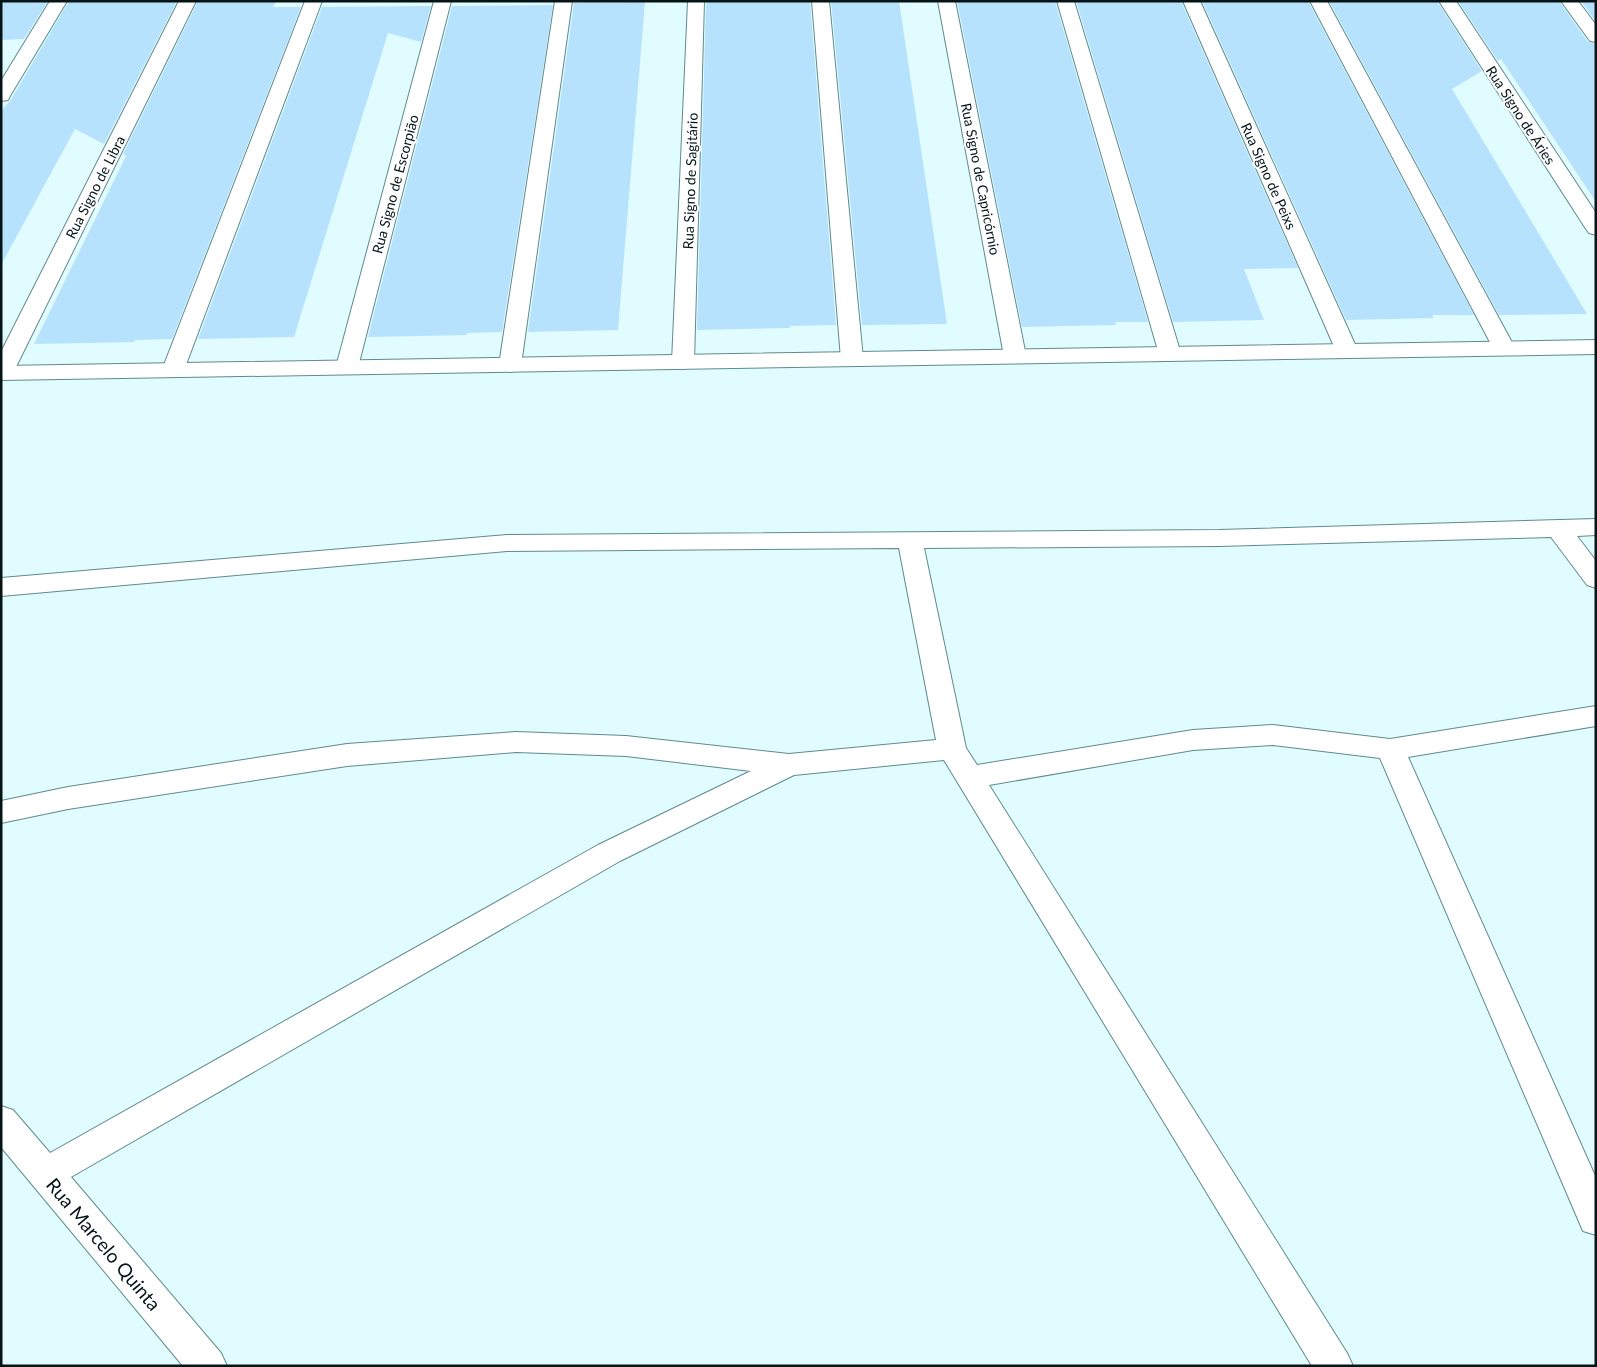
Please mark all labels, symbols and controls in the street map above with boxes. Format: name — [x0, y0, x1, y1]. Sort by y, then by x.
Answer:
street label: Rua Signo de Áries — [1483, 63, 1559, 167]
street label: Rua Signo de Capricórnio — [958, 102, 1004, 256]
street label: Rua Signo de Sagitário — [679, 112, 701, 250]
street label: Rua Signo de Escorpião — [368, 113, 422, 255]
street label: Rua Signo de Peixs — [1238, 120, 1300, 232]
street label: Rua Signo de Libra — [62, 133, 128, 241]
street label: Rua Marcelo Quinta — [42, 1173, 166, 1315]

